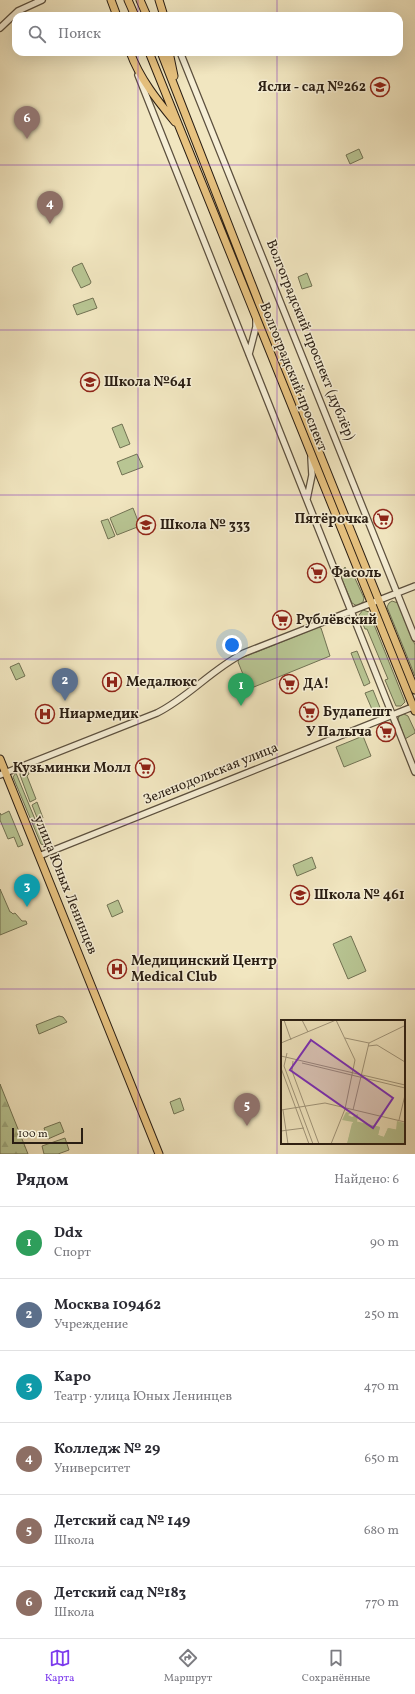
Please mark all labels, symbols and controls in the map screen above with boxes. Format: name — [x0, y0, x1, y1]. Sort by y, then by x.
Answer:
search box — [12, 12, 403, 56]
icon: search — [26, 23, 48, 45]
text: Поиск — [58, 24, 101, 45]
school or university icon: Ясли - сад №262 — [369, 76, 391, 98]
place label: Ясли - сад №262 — [258, 78, 366, 97]
pin: 6 — [14, 106, 40, 139]
pin: 4 — [37, 191, 63, 224]
street label: Волгоградский проспект (дублёр) — [262, 237, 358, 443]
street label: Волгоградский проспект — [255, 300, 331, 454]
school or university icon: Школа №641 — [79, 371, 101, 393]
place label: Школа №641 — [104, 373, 192, 392]
supermarket icon: Пятёрочка — [372, 508, 394, 530]
place label: Пятёрочка — [294, 510, 369, 529]
school or university icon: Школа № 333 — [135, 514, 157, 536]
place label: Школа № 333 — [160, 516, 250, 535]
supermarket icon: Фасоль — [306, 562, 328, 584]
place label: Фасоль — [331, 564, 382, 583]
supermarket icon: Рублёвский — [271, 609, 293, 631]
place label: Рублёвский — [296, 611, 377, 630]
your location — [222, 635, 242, 655]
pin: 2 — [52, 668, 78, 701]
hospital icon: Медалюкс — [101, 671, 123, 693]
place label: Медалюкс — [126, 673, 198, 692]
pin: 1 — [228, 673, 254, 706]
supermarket icon: ДА! — [278, 673, 300, 695]
place label: ДА! — [303, 675, 329, 694]
supermarket icon: Будапешт — [298, 701, 320, 723]
hospital icon: Ниармедик — [34, 703, 56, 725]
place label: Будапешт — [323, 703, 392, 722]
place label: Ниармедик — [59, 705, 139, 724]
supermarket icon: У Палыча — [375, 721, 397, 743]
place label: У Палыча — [306, 723, 372, 742]
street label: Зеленодольская улица — [141, 738, 281, 810]
supermarket icon: Кузьминки Молл — [134, 757, 156, 779]
place label: Кузьминки Молл — [13, 759, 131, 778]
street label: улица Юных Ленинцев — [28, 813, 102, 957]
pin: 3 — [14, 874, 40, 907]
school or university icon: Школа № 461 — [289, 884, 311, 906]
place label: Школа № 461 — [314, 886, 405, 905]
place label: Медицинский Центр Medical Club — [131, 952, 277, 987]
hospital icon: Медицинский Центр Medical Club — [106, 958, 128, 980]
inset map — [281, 1020, 405, 1144]
pin: 5 — [234, 1093, 260, 1126]
scale bar — [12, 1126, 83, 1145]
text: 100 m — [18, 1127, 48, 1142]
text: Рядом — [16, 1169, 69, 1192]
text: Найдено: 6 — [334, 1171, 399, 1189]
text: Ddx — [54, 1223, 83, 1244]
text: 1 — [26, 1234, 32, 1252]
text: 90 m — [370, 1234, 399, 1252]
text: Спорт — [54, 1244, 91, 1262]
text: Москва 109462 — [54, 1295, 161, 1316]
text: 2 — [26, 1306, 32, 1324]
text: 250 m — [364, 1306, 399, 1324]
text: Учреждение — [54, 1316, 128, 1334]
text: Kapo — [54, 1367, 91, 1388]
text: 3 — [26, 1378, 32, 1396]
text: 470 m — [364, 1378, 399, 1396]
text: Театр · улица Юных Ленинцев — [54, 1388, 232, 1406]
text: Колледж № 29 — [54, 1439, 160, 1460]
text: 4 — [25, 1450, 33, 1468]
text: 650 m — [365, 1450, 399, 1468]
text: Университет — [54, 1460, 130, 1478]
text: Детский сад № 149 — [54, 1511, 190, 1532]
text: 5 — [26, 1522, 32, 1540]
text: 680 m — [364, 1522, 399, 1540]
text: Школа — [54, 1532, 94, 1550]
text: Детский сад №183 — [54, 1583, 186, 1604]
text: 6 — [25, 1594, 33, 1612]
text: 770 m — [365, 1594, 399, 1612]
text: Школа — [54, 1604, 94, 1622]
tab: Карта — [45, 1647, 75, 1686]
tab: Маршрут — [164, 1647, 212, 1686]
tab: Сохранённые — [302, 1647, 370, 1686]

